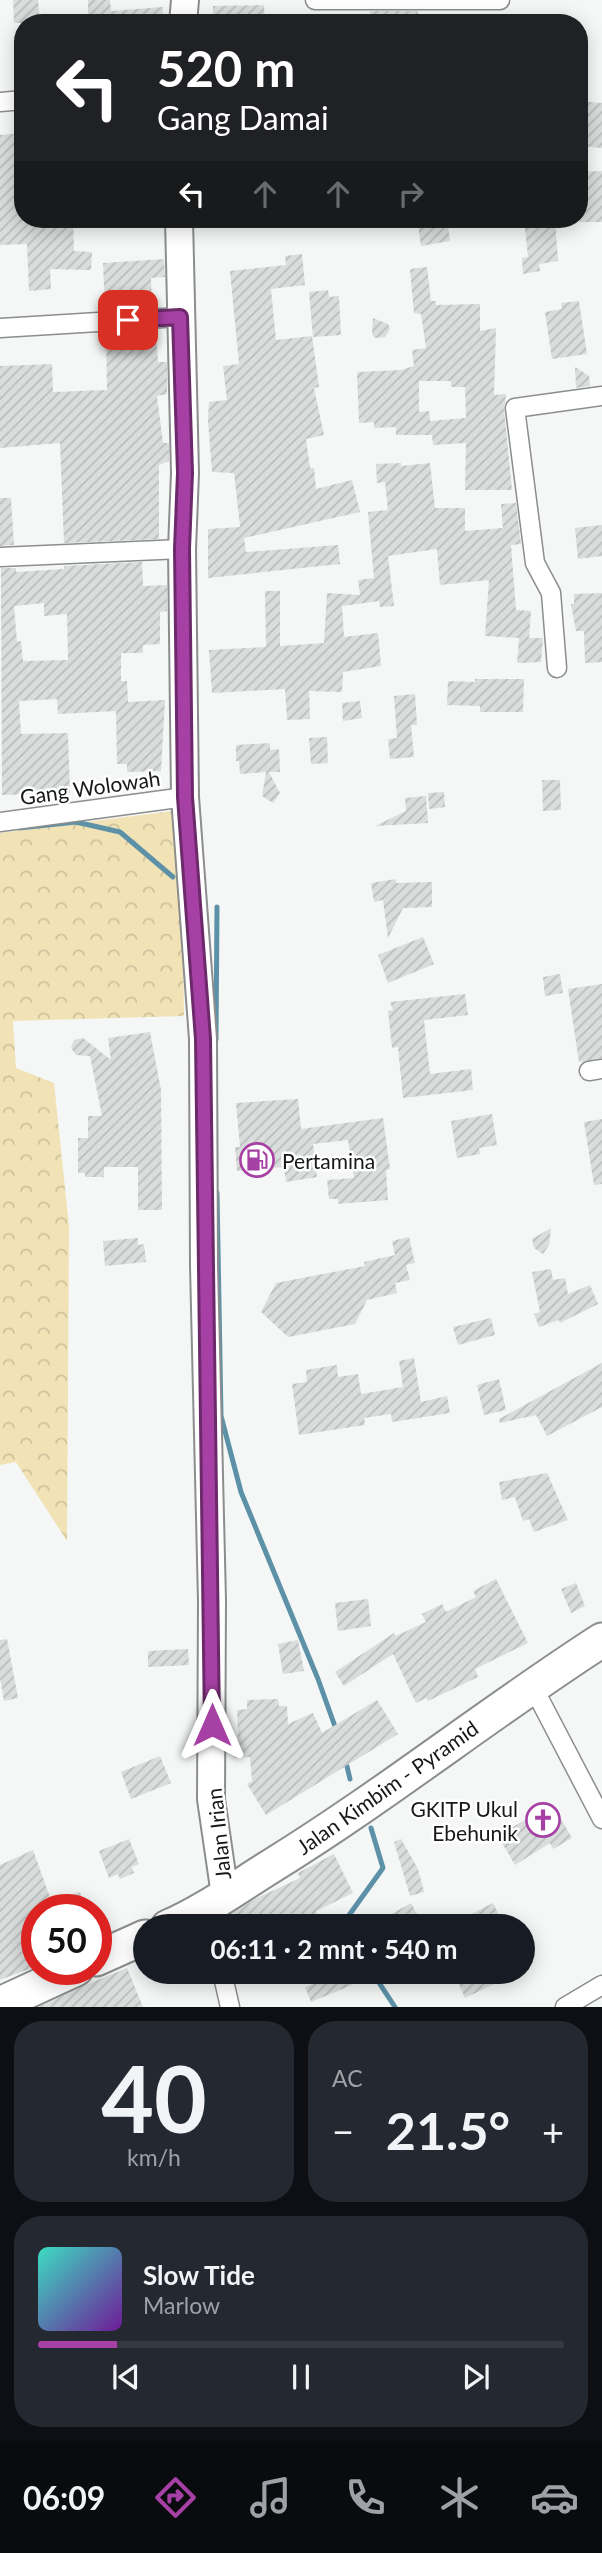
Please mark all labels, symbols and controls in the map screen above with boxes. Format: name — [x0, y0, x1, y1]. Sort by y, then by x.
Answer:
text: 520 m — [157, 39, 295, 97]
icon: left — [42, 42, 133, 133]
text: Gang Damai — [157, 98, 329, 137]
icon: left — [173, 175, 211, 213]
icon: ahead — [246, 175, 284, 213]
icon: ahead — [319, 175, 357, 213]
icon: right — [392, 175, 430, 213]
pin — [98, 290, 158, 350]
icon: arrive — [109, 301, 147, 339]
street label: Gang Wolowah — [18, 765, 162, 809]
fuel station icon: Pertamina — [238, 1141, 276, 1179]
place label: Pertamina — [282, 1148, 375, 1173]
position arrow — [175, 1688, 249, 1762]
street label: Jalan Kimbim - Pyramid — [292, 1715, 482, 1859]
street label: Jalan Irian — [201, 1787, 235, 1881]
place label: GKITP Ukul Ebehunik — [410, 1796, 518, 1845]
church icon: GKITP Ukul Ebehunik — [524, 1801, 562, 1839]
speed limit sign: 50 — [21, 1894, 112, 1985]
text: 06:11 · 2 mnt · 540 m — [210, 1933, 458, 1965]
text: 40 — [101, 2043, 207, 2152]
text: AC — [332, 2064, 363, 2092]
text: 21.5° — [386, 2099, 510, 2161]
text: − — [332, 2108, 354, 2154]
text: + — [542, 2108, 564, 2154]
text: km/h — [127, 2143, 181, 2171]
text: Slow Tide — [143, 2259, 255, 2291]
text: Marlow — [143, 2291, 220, 2319]
icon: previous — [107, 2358, 145, 2396]
icon: pause — [282, 2358, 320, 2396]
icon: next — [457, 2358, 495, 2396]
icon: directions — [151, 2473, 200, 2522]
icon: music — [246, 2473, 295, 2522]
icon: phone — [341, 2473, 390, 2522]
icon: climate — [435, 2473, 484, 2522]
icon: car — [530, 2473, 579, 2522]
text: 06:09 — [23, 2478, 105, 2517]

